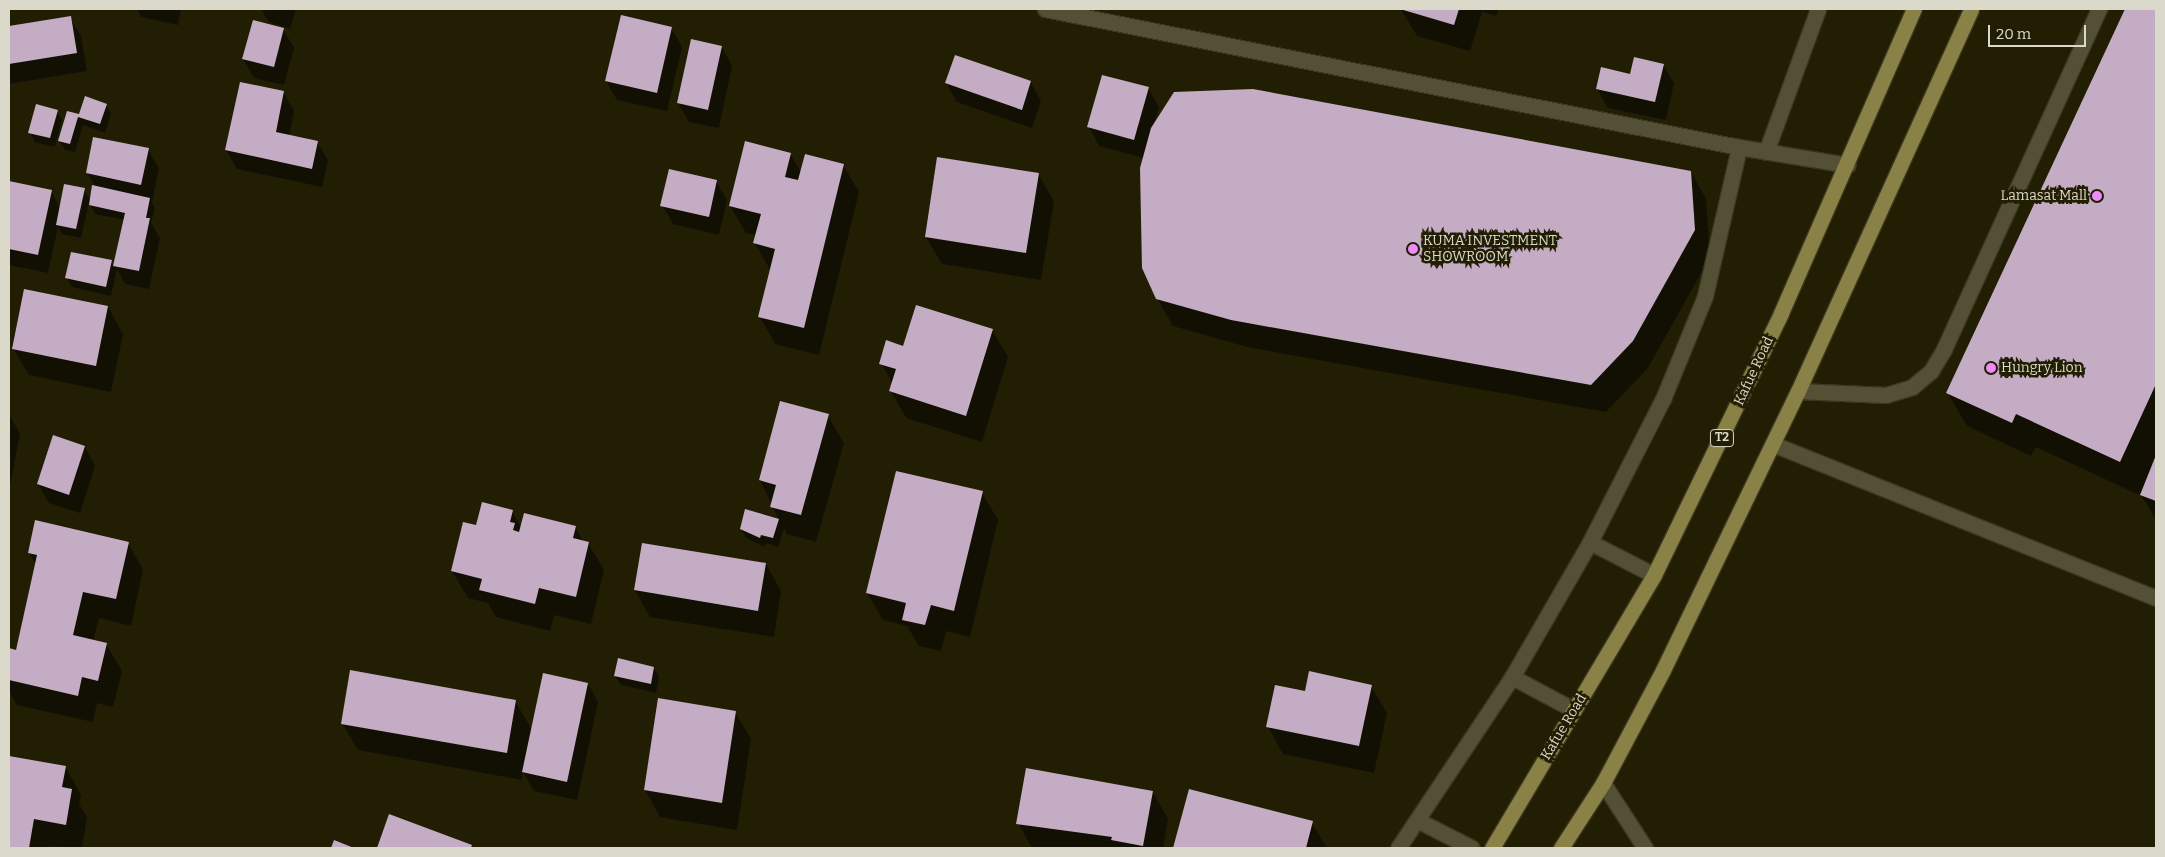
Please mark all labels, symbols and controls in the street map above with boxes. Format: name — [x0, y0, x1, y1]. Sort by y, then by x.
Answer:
scale bar — [1990, 15, 2088, 47]
text: 20 m — [1996, 25, 2031, 43]
place label: Lamasat Mall — [2001, 188, 2087, 204]
marker: Lamasat Mall — [2091, 190, 2103, 202]
place label: KUMA INVESTMENT SHOWROOM — [1423, 233, 1557, 266]
marker: KUMA INVESTMENT SHOWROOM — [1407, 243, 1419, 255]
street label: Kafue Road — [1731, 334, 1777, 408]
place label: Hungry Lion — [2001, 360, 2082, 376]
marker: Hungry Lion — [1985, 362, 1997, 374]
road number: T2 — [1710, 428, 1734, 448]
street label: Kafue Road — [1538, 691, 1590, 763]

